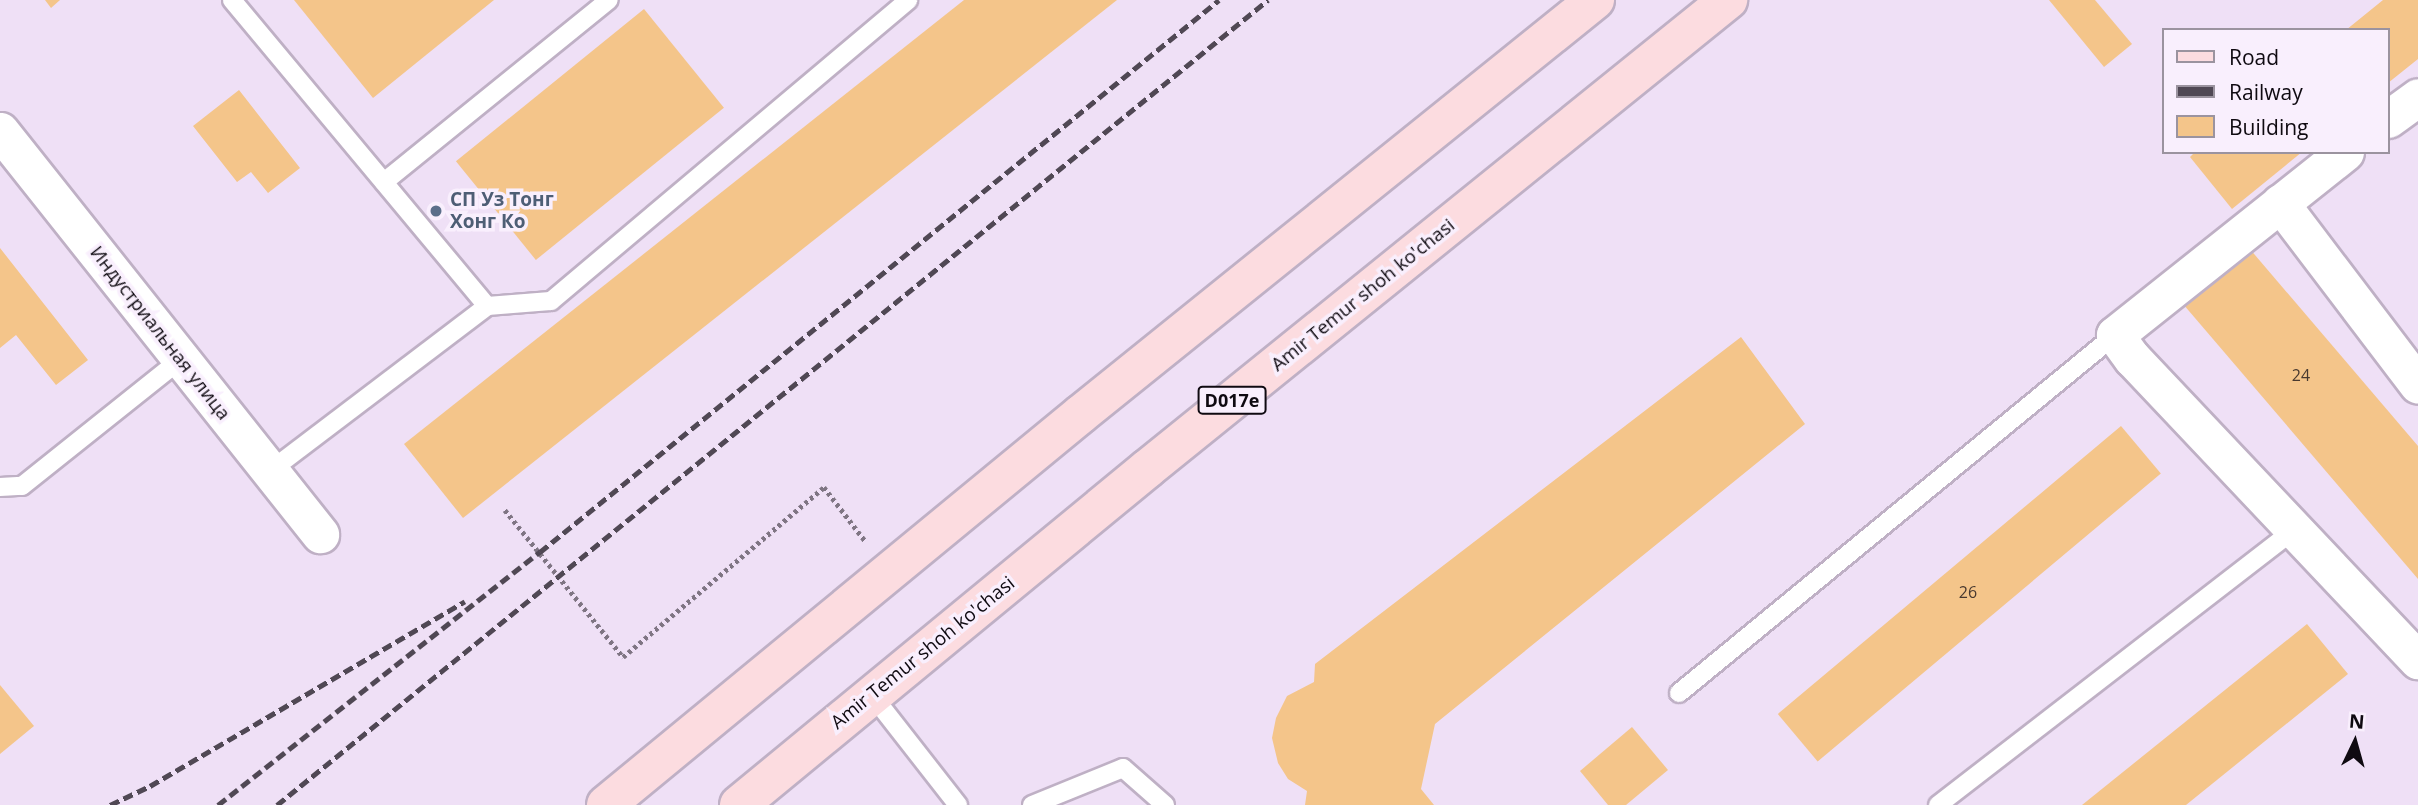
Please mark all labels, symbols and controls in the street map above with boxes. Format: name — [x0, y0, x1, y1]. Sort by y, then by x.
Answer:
legend — [2162, 28, 2390, 154]
text: Road — [2229, 43, 2279, 71]
text: Railway — [2229, 78, 2303, 106]
text: Building — [2229, 113, 2308, 141]
place label: СП Уз Тонг Хонг Ко — [450, 189, 554, 233]
marker: СП Уз Тонг Хонг Ко — [428, 203, 444, 219]
street label: Amir Temur shoh ko'chasi — [1267, 214, 1459, 376]
street label: Индустриальная улица — [85, 242, 235, 424]
house number: 24 — [2292, 365, 2310, 385]
road number: D017e — [1197, 386, 1267, 414]
street label: Amir Temur shoh ko'chasi — [827, 572, 1019, 734]
house number: 26 — [1959, 582, 1977, 602]
north arrow — [2320, 707, 2390, 777]
text: N — [2348, 707, 2366, 735]

